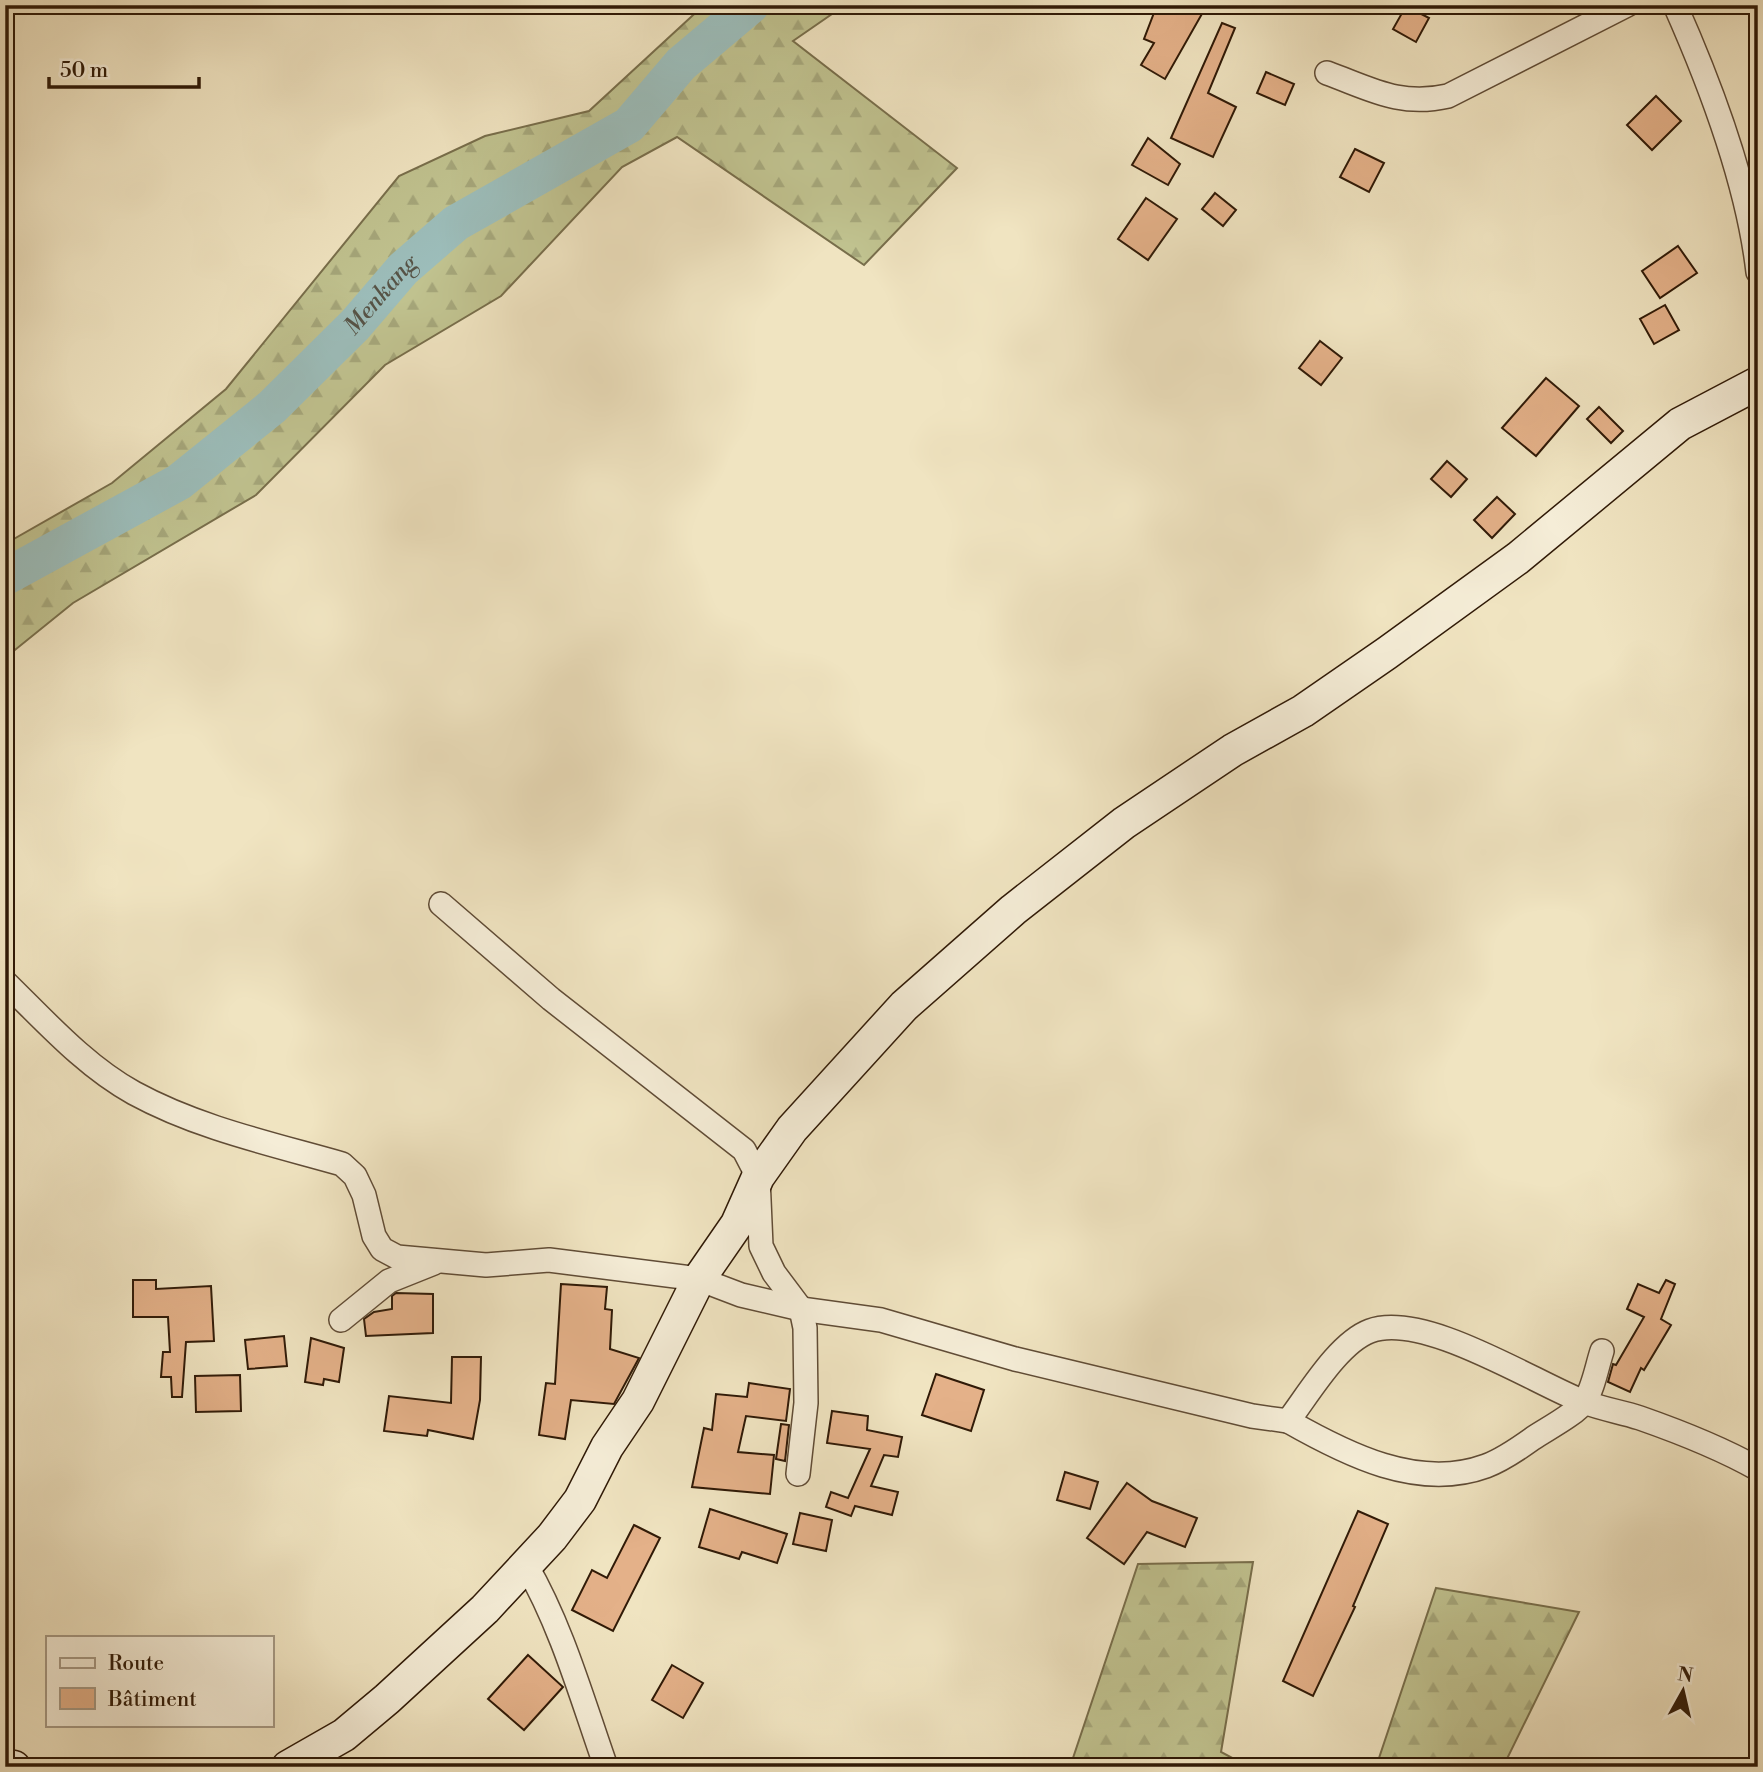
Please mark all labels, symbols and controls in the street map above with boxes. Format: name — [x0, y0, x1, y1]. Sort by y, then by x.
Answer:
scale bar — [49, 46, 200, 90]
text: 50 m — [60, 58, 108, 84]
water label: Menkang — [338, 247, 425, 342]
legend — [46, 1636, 273, 1726]
text: Route — [108, 1651, 164, 1677]
north arrow — [1648, 1656, 1718, 1726]
text: N — [1676, 1662, 1694, 1688]
text: Bâtiment — [107, 1687, 197, 1713]

